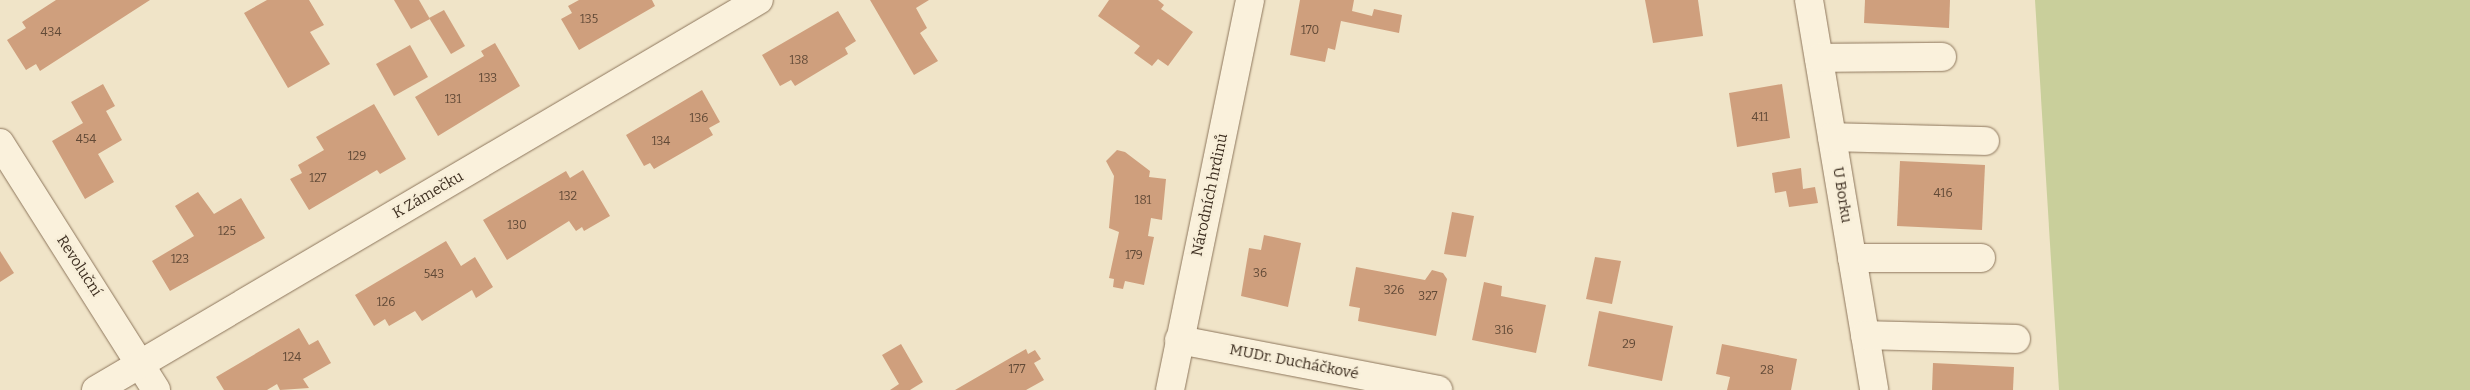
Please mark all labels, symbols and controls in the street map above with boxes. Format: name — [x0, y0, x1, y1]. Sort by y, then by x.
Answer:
house number: 135 — [580, 13, 598, 27]
house number: 170 — [1301, 24, 1319, 38]
house number: 434 — [41, 26, 61, 40]
house number: 138 — [790, 54, 808, 68]
house number: 133 — [479, 72, 497, 86]
house number: 131 — [445, 93, 461, 107]
house number: 411 — [1752, 111, 1768, 125]
house number: 136 — [690, 112, 708, 126]
street label: Národních hrdinů — [1188, 132, 1232, 258]
house number: 454 — [76, 133, 96, 147]
house number: 134 — [652, 135, 670, 149]
house number: 129 — [348, 150, 366, 164]
street label: U Borku — [1829, 166, 1855, 224]
street label: K Zámečku — [389, 168, 467, 222]
house number: 127 — [309, 172, 327, 186]
house number: 416 — [1934, 187, 1952, 201]
house number: 132 — [559, 190, 577, 204]
house number: 181 — [1135, 194, 1151, 208]
house number: 130 — [507, 219, 527, 233]
house number: 125 — [218, 225, 236, 239]
street label: Revoluční — [53, 232, 105, 300]
house number: 179 — [1125, 249, 1143, 263]
house number: 123 — [171, 253, 189, 267]
house number: 36 — [1253, 267, 1267, 281]
house number: 543 — [424, 268, 444, 282]
house number: 326 — [1384, 284, 1404, 298]
house number: 327 — [1418, 290, 1438, 304]
house number: 126 — [377, 296, 395, 310]
house number: 316 — [1495, 324, 1513, 338]
house number: 29 — [1622, 338, 1636, 352]
street label: MUDr. Ducháčkové — [1228, 341, 1360, 383]
house number: 124 — [283, 351, 301, 365]
house number: 177 — [1009, 363, 1025, 377]
house number: 28 — [1760, 364, 1774, 378]

